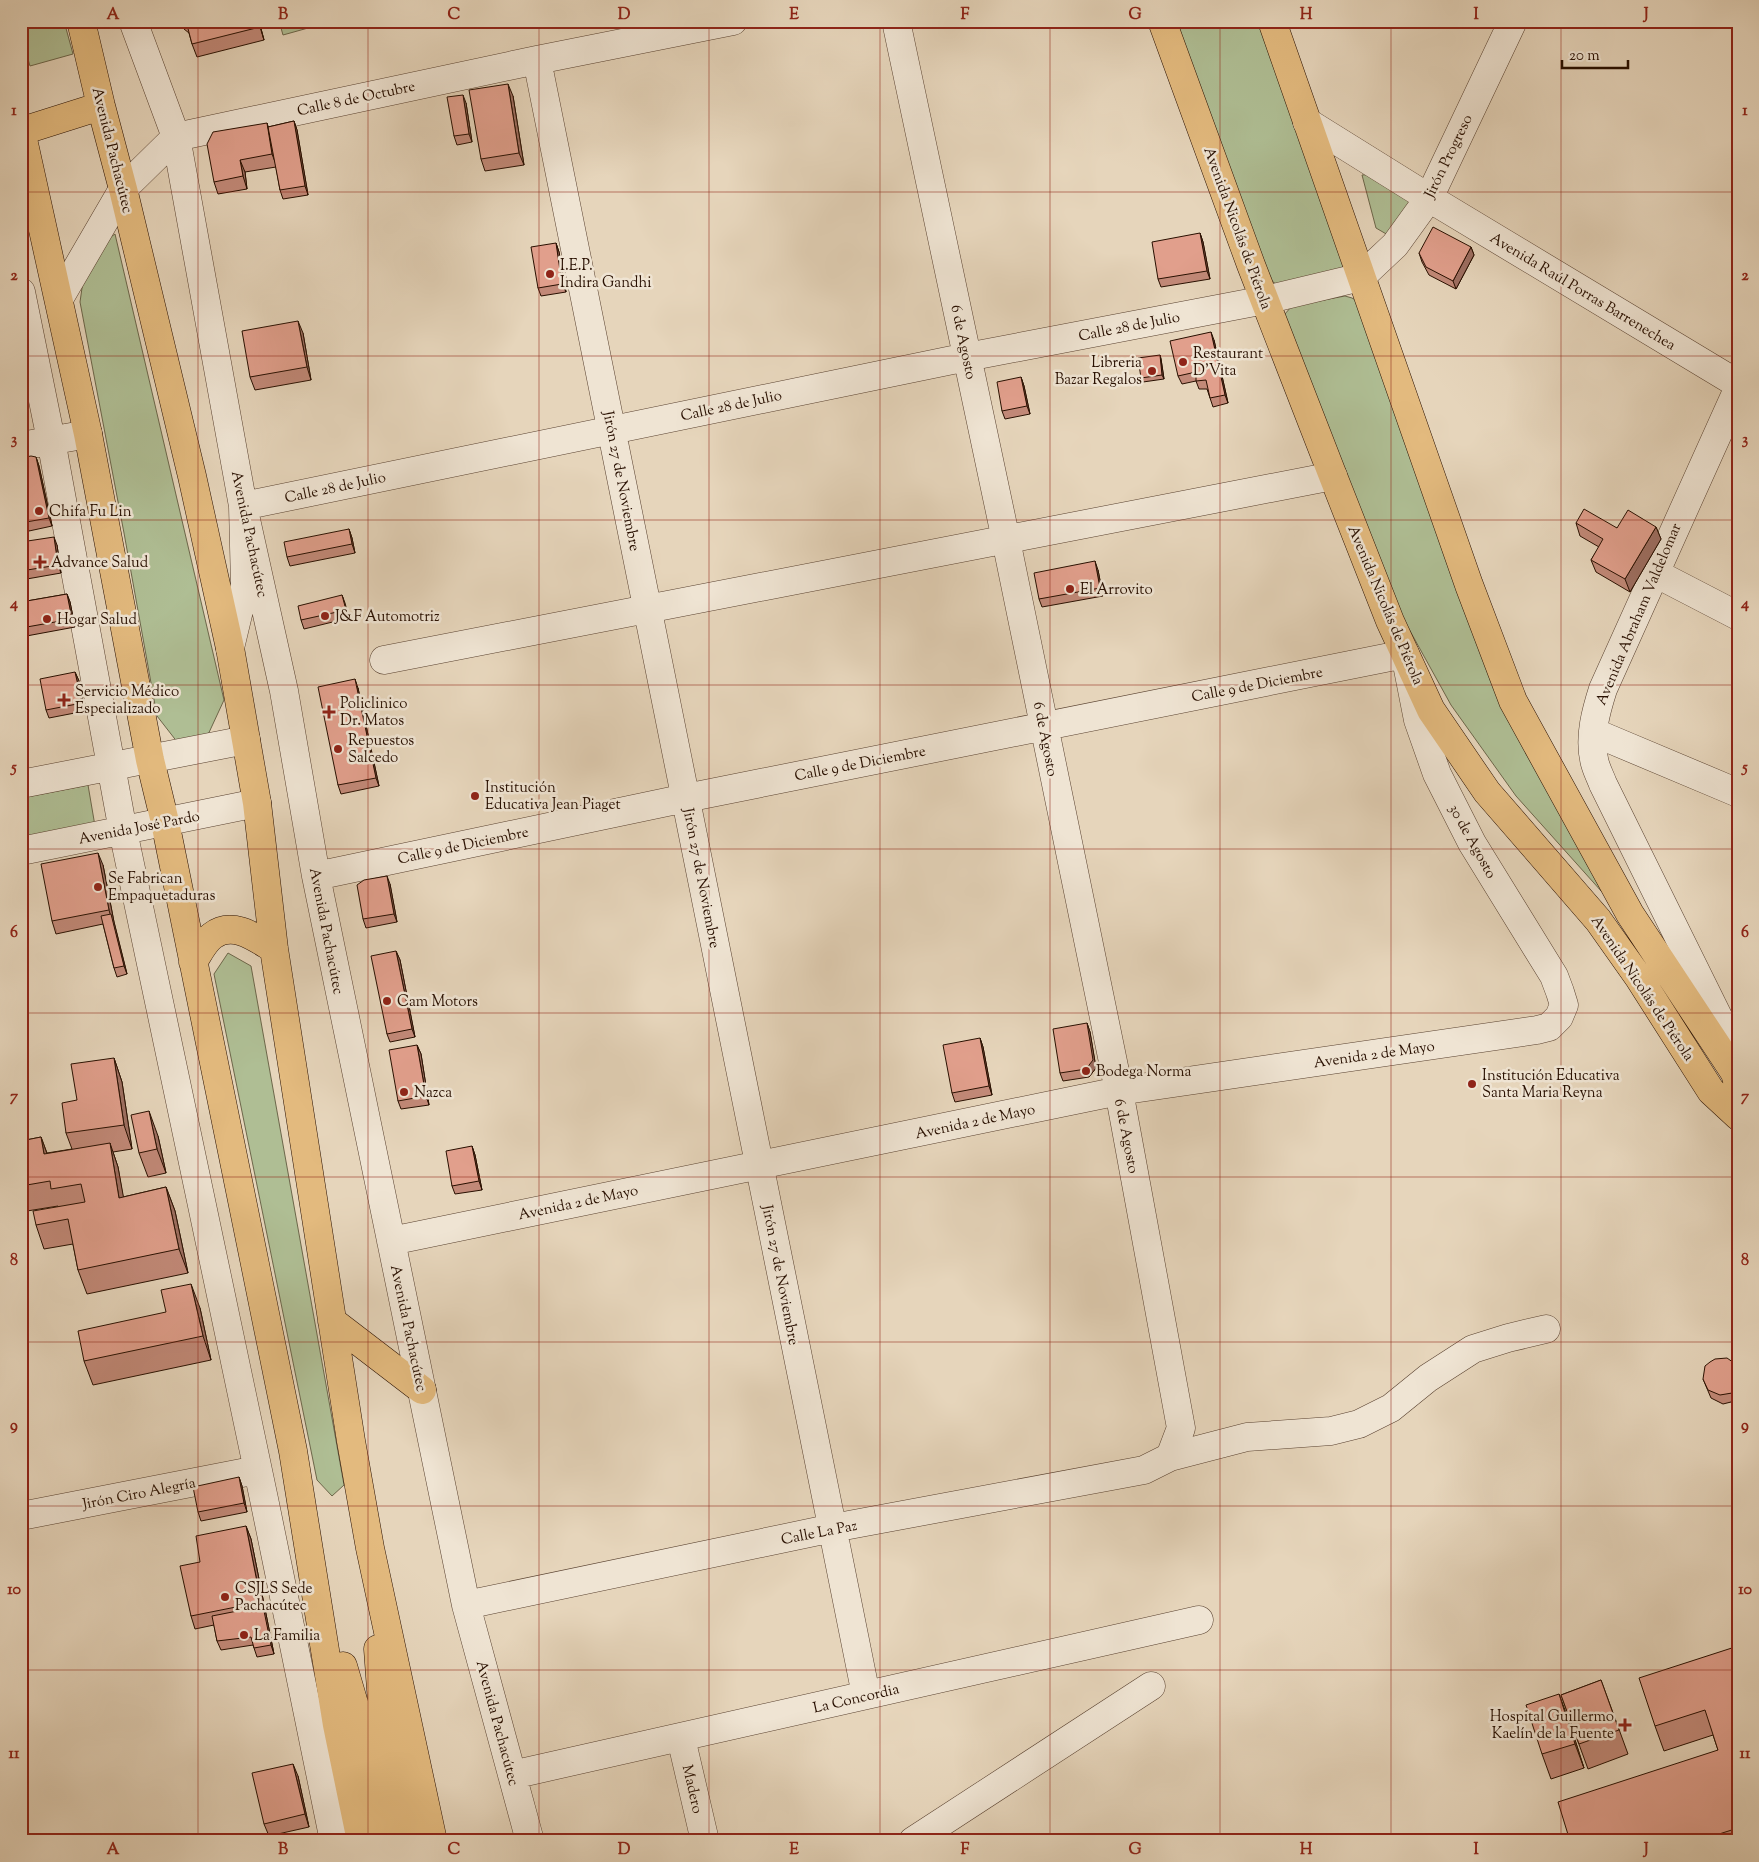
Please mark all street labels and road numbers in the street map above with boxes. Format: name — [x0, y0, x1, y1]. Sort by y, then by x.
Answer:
street label: Calle 8 de Octubre — [295, 77, 417, 122]
street label: Avenida Pachacútec — [86, 85, 137, 216]
street label: Jirón Progreso — [1420, 111, 1479, 203]
street label: Avenida Nicolás de Piérola — [1197, 144, 1276, 313]
street label: Avenida Raúl Porras Barrenechea — [1485, 228, 1679, 356]
street label: 6 de Agosto — [944, 303, 981, 382]
street label: Calle 28 de Julio — [1077, 307, 1182, 348]
street label: Calle 28 de Julio — [679, 385, 784, 427]
street label: Jirón 27 de Noviembre — [596, 408, 644, 553]
street label: Calle 28 de Julio — [283, 467, 388, 509]
street label: Avenida Pachacútec — [225, 469, 272, 600]
street label: Avenida Abraham Valdelomar — [1591, 520, 1687, 709]
street label: Avenida Nicolás de Piérola — [1341, 523, 1428, 689]
street label: Calle 9 de Diciembre — [1190, 662, 1325, 708]
street label: 6 de Agosto — [1027, 700, 1062, 778]
street label: Calle 9 de Diciembre — [793, 741, 928, 787]
street label: 30 de Agosto — [1443, 801, 1501, 883]
street label: Jirón 27 de Noviembre — [676, 805, 724, 950]
street label: Avenida José Pardo — [77, 806, 202, 851]
street label: Calle 9 de Diciembre — [396, 822, 531, 871]
street label: Avenida Pachacútec — [303, 866, 348, 997]
street label: Avenida Nicolás de Piérola — [1585, 912, 1698, 1066]
street label: Avenida 2 de Mayo — [1312, 1037, 1436, 1074]
street label: 6 de Agosto — [1108, 1097, 1143, 1175]
street label: Avenida 2 de Mayo — [913, 1100, 1037, 1145]
street label: Avenida 2 de Mayo — [516, 1181, 640, 1226]
street label: Jirón 27 de Noviembre — [755, 1202, 803, 1347]
street label: Avenida Pachacútec — [384, 1263, 431, 1394]
street label: Jirón Ciro Alegría — [80, 1473, 198, 1516]
street label: Calle La Paz — [779, 1516, 859, 1551]
street label: Avenida Pachacútec — [470, 1658, 523, 1789]
street label: La Concordia — [811, 1679, 902, 1720]
street label: Madero — [676, 1763, 707, 1816]

